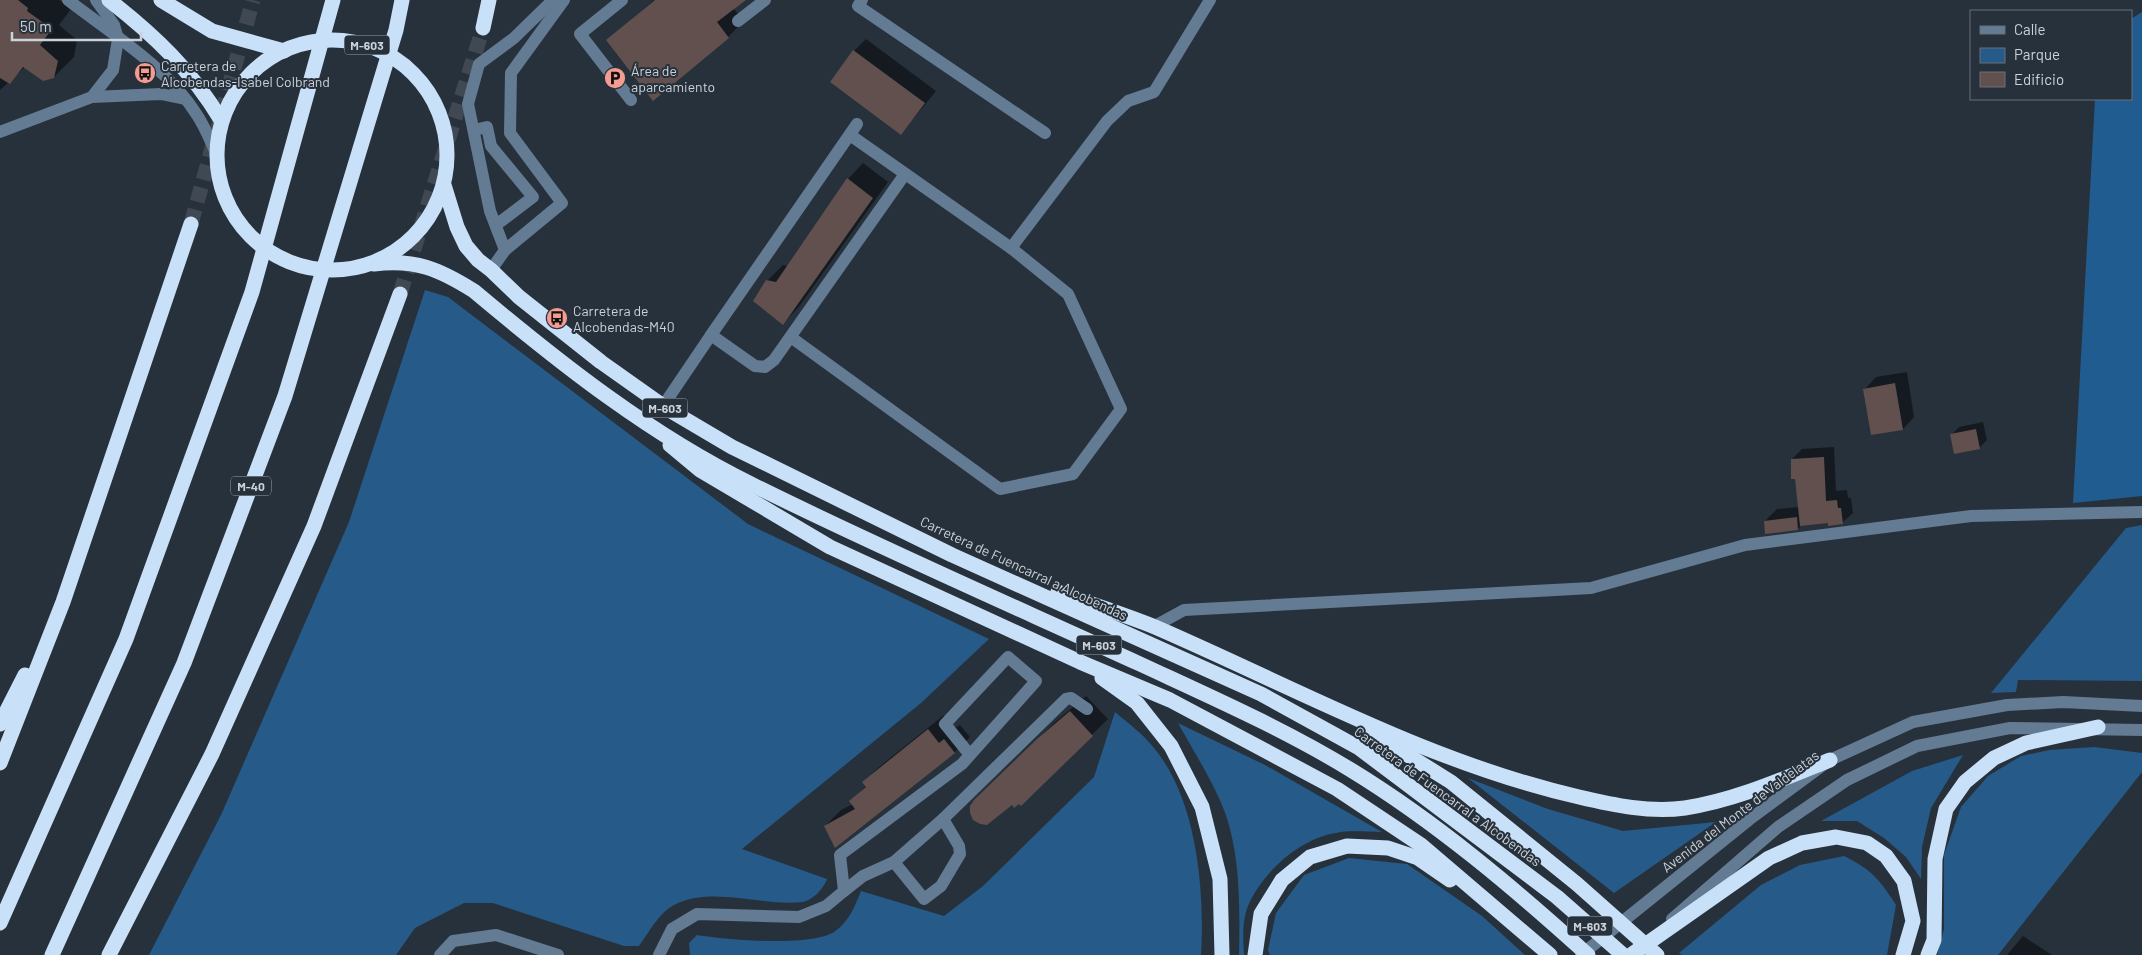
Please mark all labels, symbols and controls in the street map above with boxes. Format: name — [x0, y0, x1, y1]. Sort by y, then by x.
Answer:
scale bar — [12, 10, 141, 42]
legend — [1970, 10, 2132, 100]
text: 50 m — [20, 17, 52, 35]
text: Calle — [2014, 20, 2046, 38]
road number: M-603 — [344, 36, 390, 54]
text: Parque — [2014, 45, 2060, 63]
place label: Carretera de Alcobendas-Isabel Colbrand — [161, 57, 330, 90]
bus stop icon: Carretera de Alcobendas-Isabel Colbrand — [133, 61, 157, 85]
place label: Área de aparcamiento — [631, 62, 715, 95]
parking icon: Área de aparcamiento — [603, 66, 627, 90]
text: Edificio — [2014, 70, 2064, 88]
place label: Carretera de Alcobendas-M40 — [573, 302, 675, 335]
bus stop icon: Carretera de Alcobendas-M40 — [545, 306, 569, 330]
road number: M-603 — [642, 398, 688, 418]
road number: M-40 — [231, 476, 271, 496]
street label: Carretera de Fuencarral a Alcobendas — [918, 512, 1131, 624]
road number: M-603 — [1076, 636, 1122, 654]
street label: Carretera de Fuencarral a Alcobendas — [1351, 722, 1545, 870]
street label: Avenida del Monte de Valdelatas — [1658, 746, 1822, 876]
road number: M-603 — [1568, 916, 1612, 936]

